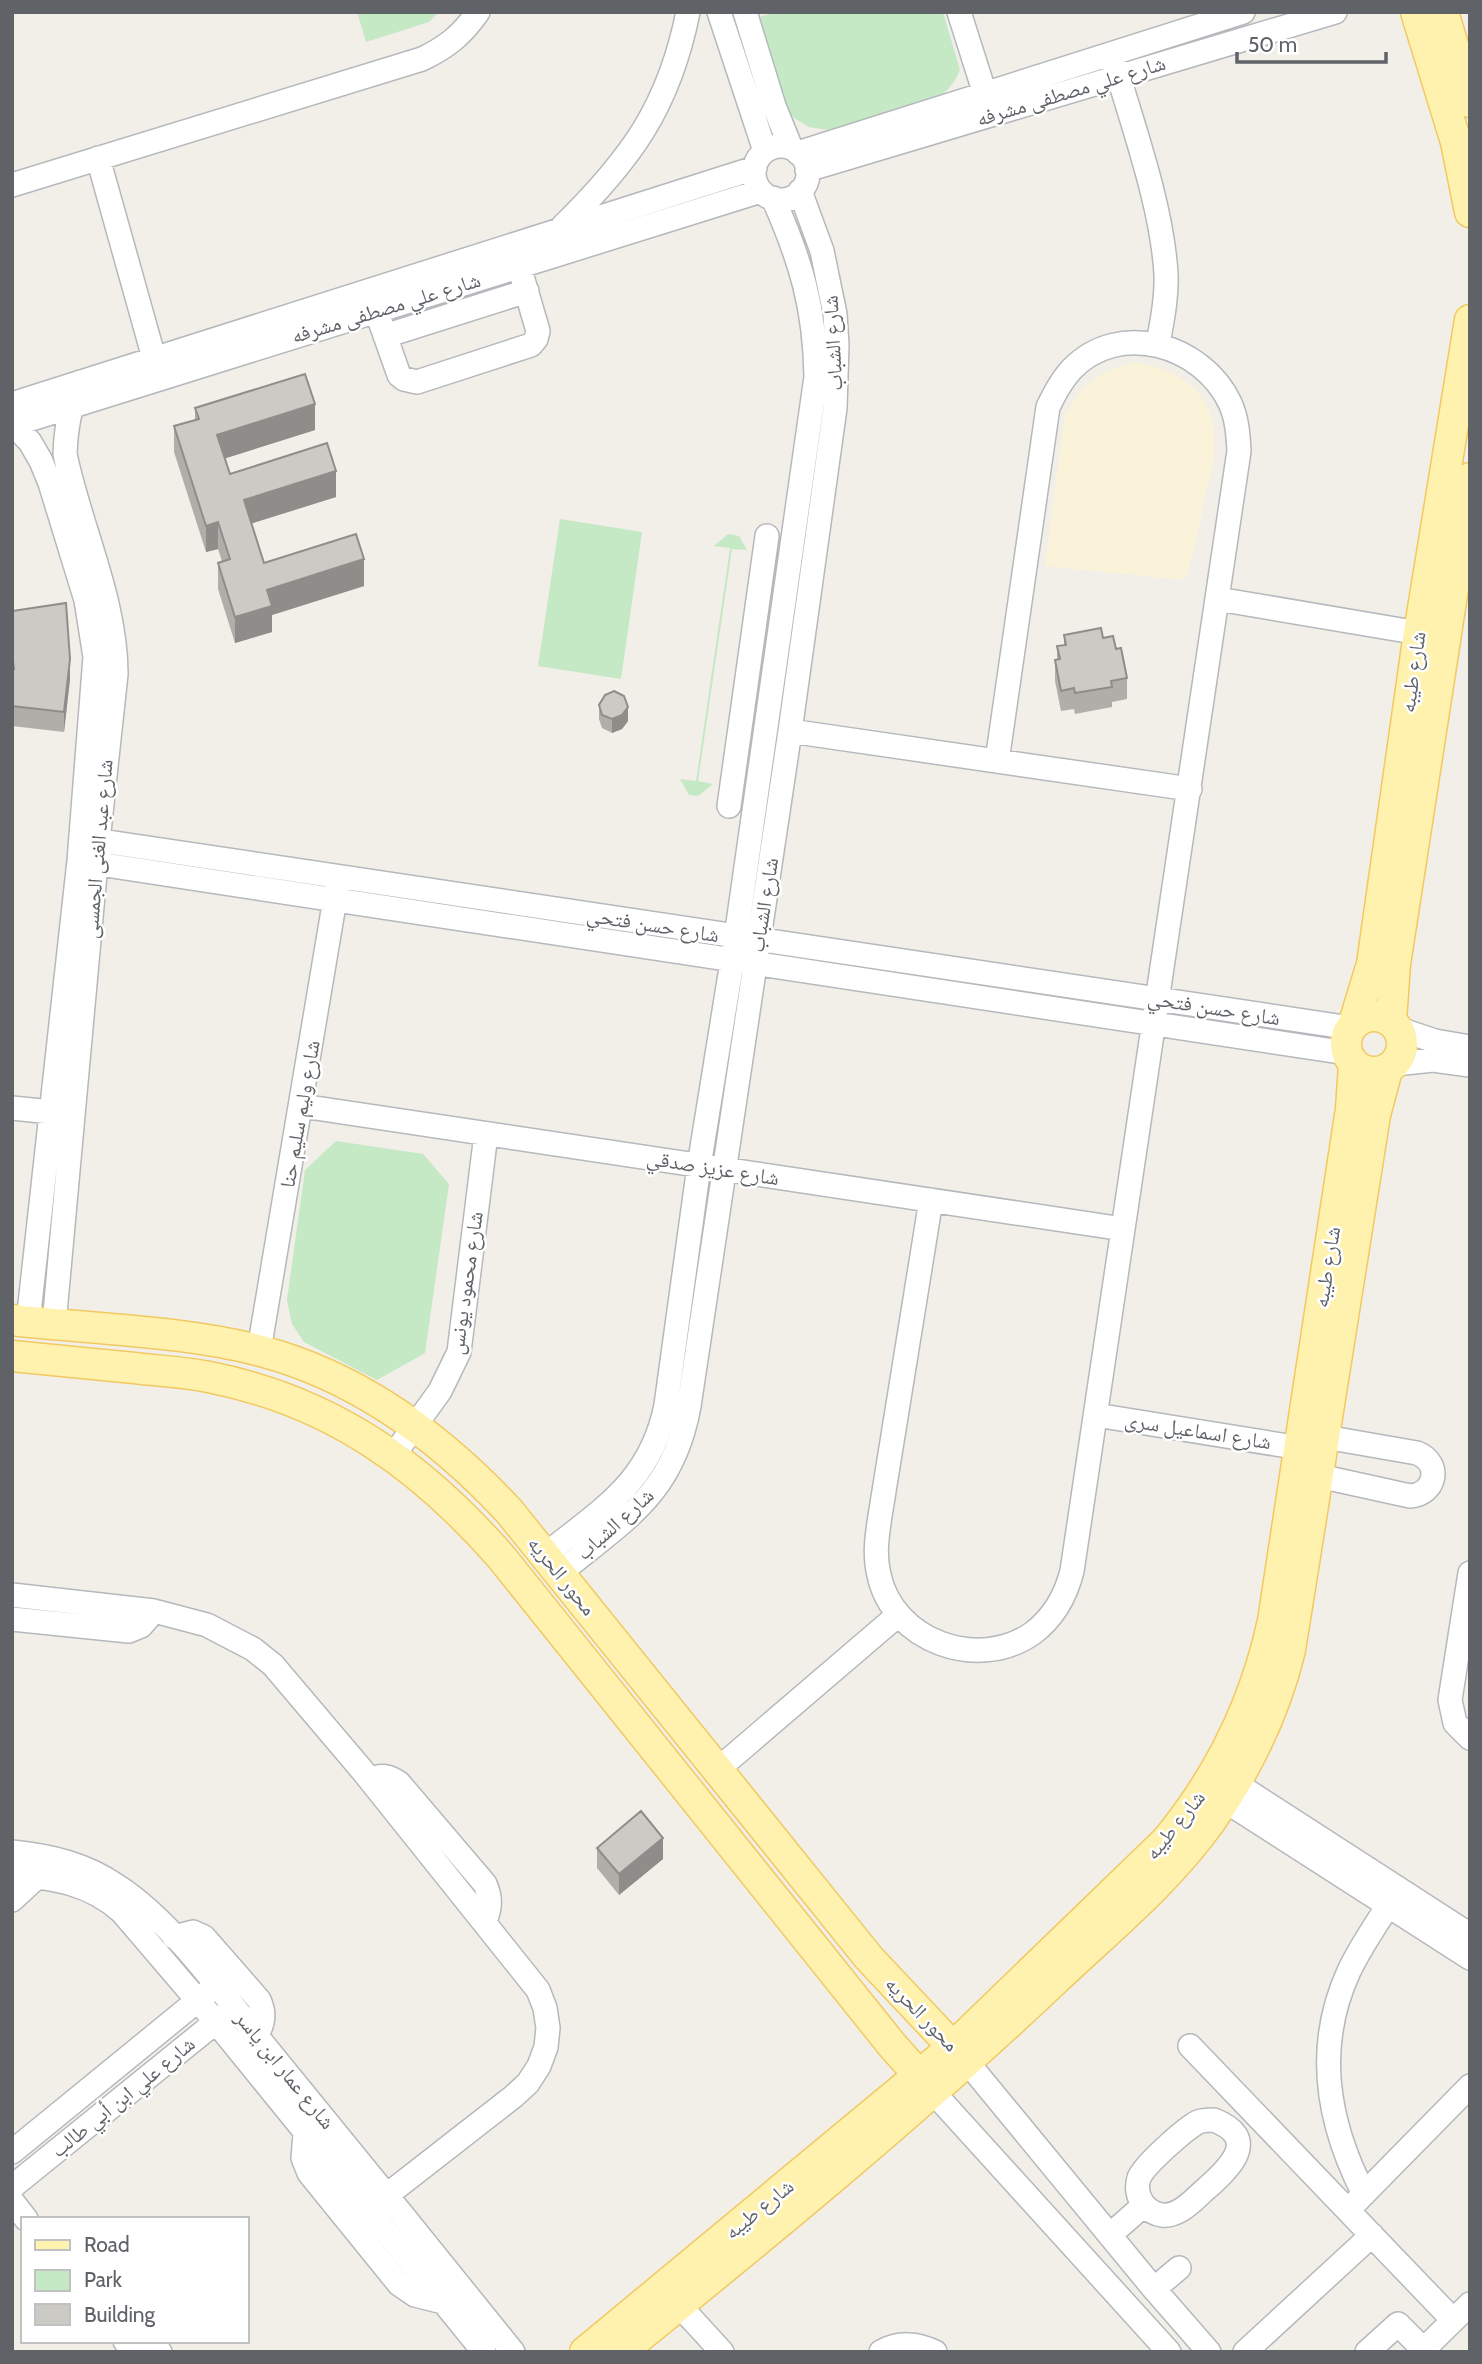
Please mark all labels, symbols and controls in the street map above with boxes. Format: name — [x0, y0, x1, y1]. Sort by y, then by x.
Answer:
scale bar — [1237, 21, 1386, 65]
text: 50 m — [1248, 32, 1297, 57]
street label: شارع علي مصطفى مشرفه — [973, 50, 1170, 135]
street label: شارع علي مصطفى مشرفه — [288, 267, 485, 352]
street label: شارع الشباب — [818, 295, 848, 391]
street label: شارع طيبه — [1394, 630, 1432, 714]
street label: شارع عبد الغنى الجمسى — [77, 758, 119, 940]
street label: شارع الشباب — [744, 856, 784, 954]
street label: شارع حسن فتحي — [584, 902, 721, 952]
street label: شارع حسن فتحي — [1145, 985, 1282, 1035]
street label: شارع وليم سليم حنا — [274, 1038, 327, 1190]
street label: شارع عزيز صدقي — [644, 1145, 781, 1195]
street label: شارع محمود يونس — [443, 1210, 489, 1356]
street label: شارع طيبه — [1308, 1225, 1346, 1309]
street label: شارع اسماعيل سرى — [1123, 1407, 1273, 1455]
street label: شارع الشباب — [571, 1482, 659, 1566]
street label: محور الحريه — [523, 1531, 602, 1620]
street label: شارع طيبه — [1139, 1785, 1211, 1865]
street label: محور الحريه — [880, 1971, 964, 2056]
street label: شارع عمار ابن ياسر — [229, 2005, 341, 2134]
street label: شارع علي ابن أبي طالب — [46, 2031, 202, 2166]
street label: شارع طيبه — [719, 2173, 799, 2245]
legend — [21, 2217, 248, 2343]
text: Road — [84, 2232, 130, 2257]
text: Park — [84, 2267, 122, 2292]
text: Building — [84, 2302, 156, 2327]

